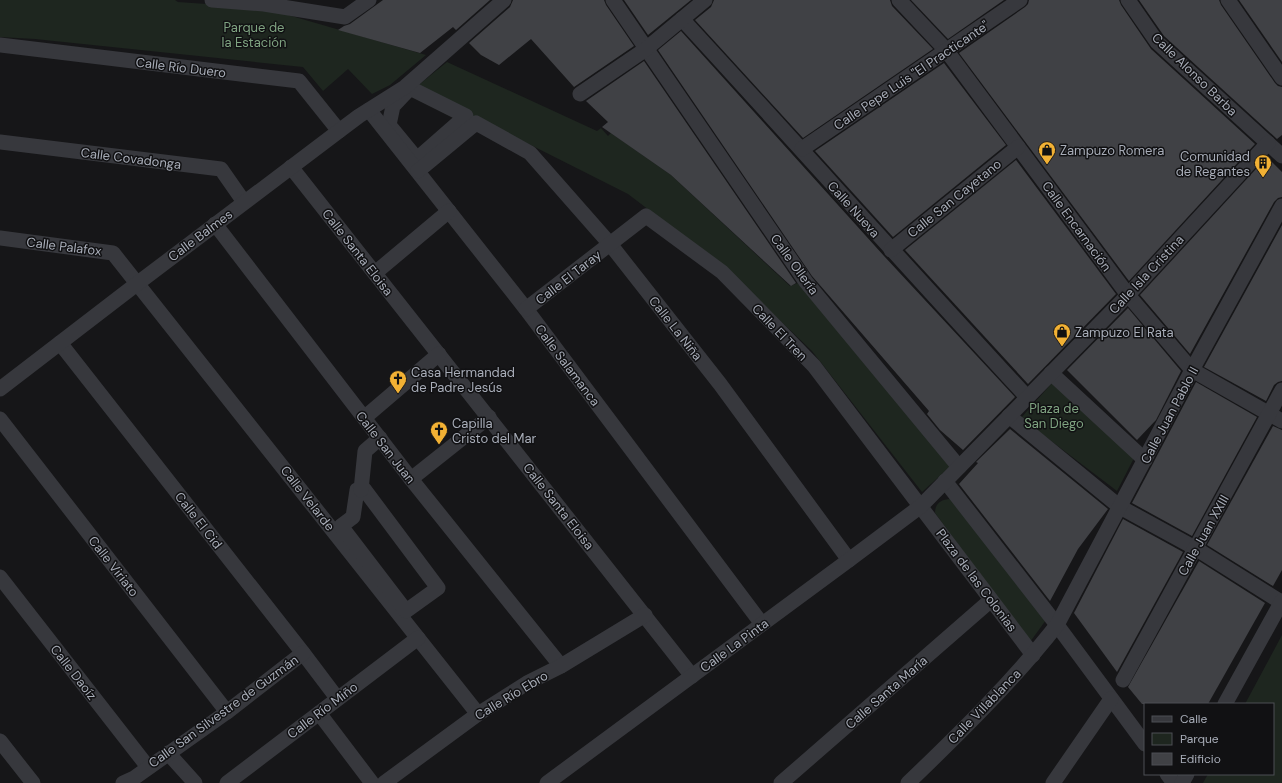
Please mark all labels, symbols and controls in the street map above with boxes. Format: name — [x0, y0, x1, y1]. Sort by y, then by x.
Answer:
street label: Calle Pepe Luis "El Practicante" — [830, 17, 992, 134]
park label: Parque de la Estación — [222, 19, 286, 51]
street label: Calle Alonso Barba — [1148, 29, 1241, 119]
street label: Calle Río Duero — [135, 54, 227, 82]
shop icon: Zampuzo Romera — [1037, 140, 1057, 165]
place label: Zampuzo Romera — [1060, 142, 1164, 159]
street label: Calle Covadonga — [80, 144, 182, 173]
place label: Comunidad de Regantes — [1176, 148, 1250, 180]
building icon: Comunidad de Regantes — [1253, 153, 1273, 178]
street label: Calle San Cayetano — [904, 155, 1005, 241]
street label: Calle Nueva — [824, 178, 883, 241]
street label: Calle Encarnación — [1038, 178, 1115, 275]
street label: Calle Balmes — [165, 206, 236, 265]
street label: Calle Santa Eloisa — [318, 206, 397, 299]
street label: Calle Ollería — [767, 231, 822, 298]
street label: Calle Isla Cristina — [1105, 231, 1187, 318]
street label: Calle Palafox — [25, 233, 103, 260]
street label: Calle El Taray — [532, 246, 605, 308]
street label: Calle La Niña — [645, 293, 706, 364]
street label: Calle El Tren — [748, 300, 811, 364]
street label: Calle Salamanca — [531, 321, 604, 410]
shop icon: Zampuzo El Rata — [1052, 322, 1072, 347]
place label: Zampuzo El Rata — [1075, 324, 1174, 341]
place label: Casa Hermandad de Padre Jesús — [411, 364, 515, 396]
street label: Calle Juan Pablo II — [1137, 364, 1202, 467]
church icon: Casa Hermandad de Padre Jesús — [388, 369, 408, 394]
park label: Plaza de San Diego — [1024, 400, 1084, 432]
street label: Calle San Juan — [352, 408, 419, 487]
place label: Capilla Cristo del Mar — [452, 415, 536, 447]
church icon: Capilla Cristo del Mar — [429, 420, 449, 445]
street label: Calle Santa Eloisa — [519, 460, 598, 553]
street label: Calle Velarde — [277, 462, 338, 534]
street label: Calle El Cid — [171, 489, 226, 552]
street label: Calle Juan XXIII — [1174, 492, 1233, 579]
street label: Plaza de las Colonias — [932, 525, 1021, 635]
street label: Calle Viriato — [85, 533, 143, 600]
street label: Calle La Pinta — [697, 615, 772, 676]
street label: Calle Daoíz — [47, 641, 101, 703]
street label: Calle San Silvestre de Guzmán — [145, 651, 302, 772]
street label: Calle Santa María — [842, 652, 931, 733]
street label: Calle Villablanca — [944, 665, 1024, 747]
street label: Calle Río Ebro — [471, 667, 551, 724]
street label: Calle Río Miño — [284, 678, 361, 742]
legend — [1144, 703, 1274, 775]
text: Calle — [1180, 711, 1207, 727]
text: Parque — [1180, 731, 1219, 747]
text: Edificio — [1180, 751, 1221, 767]

